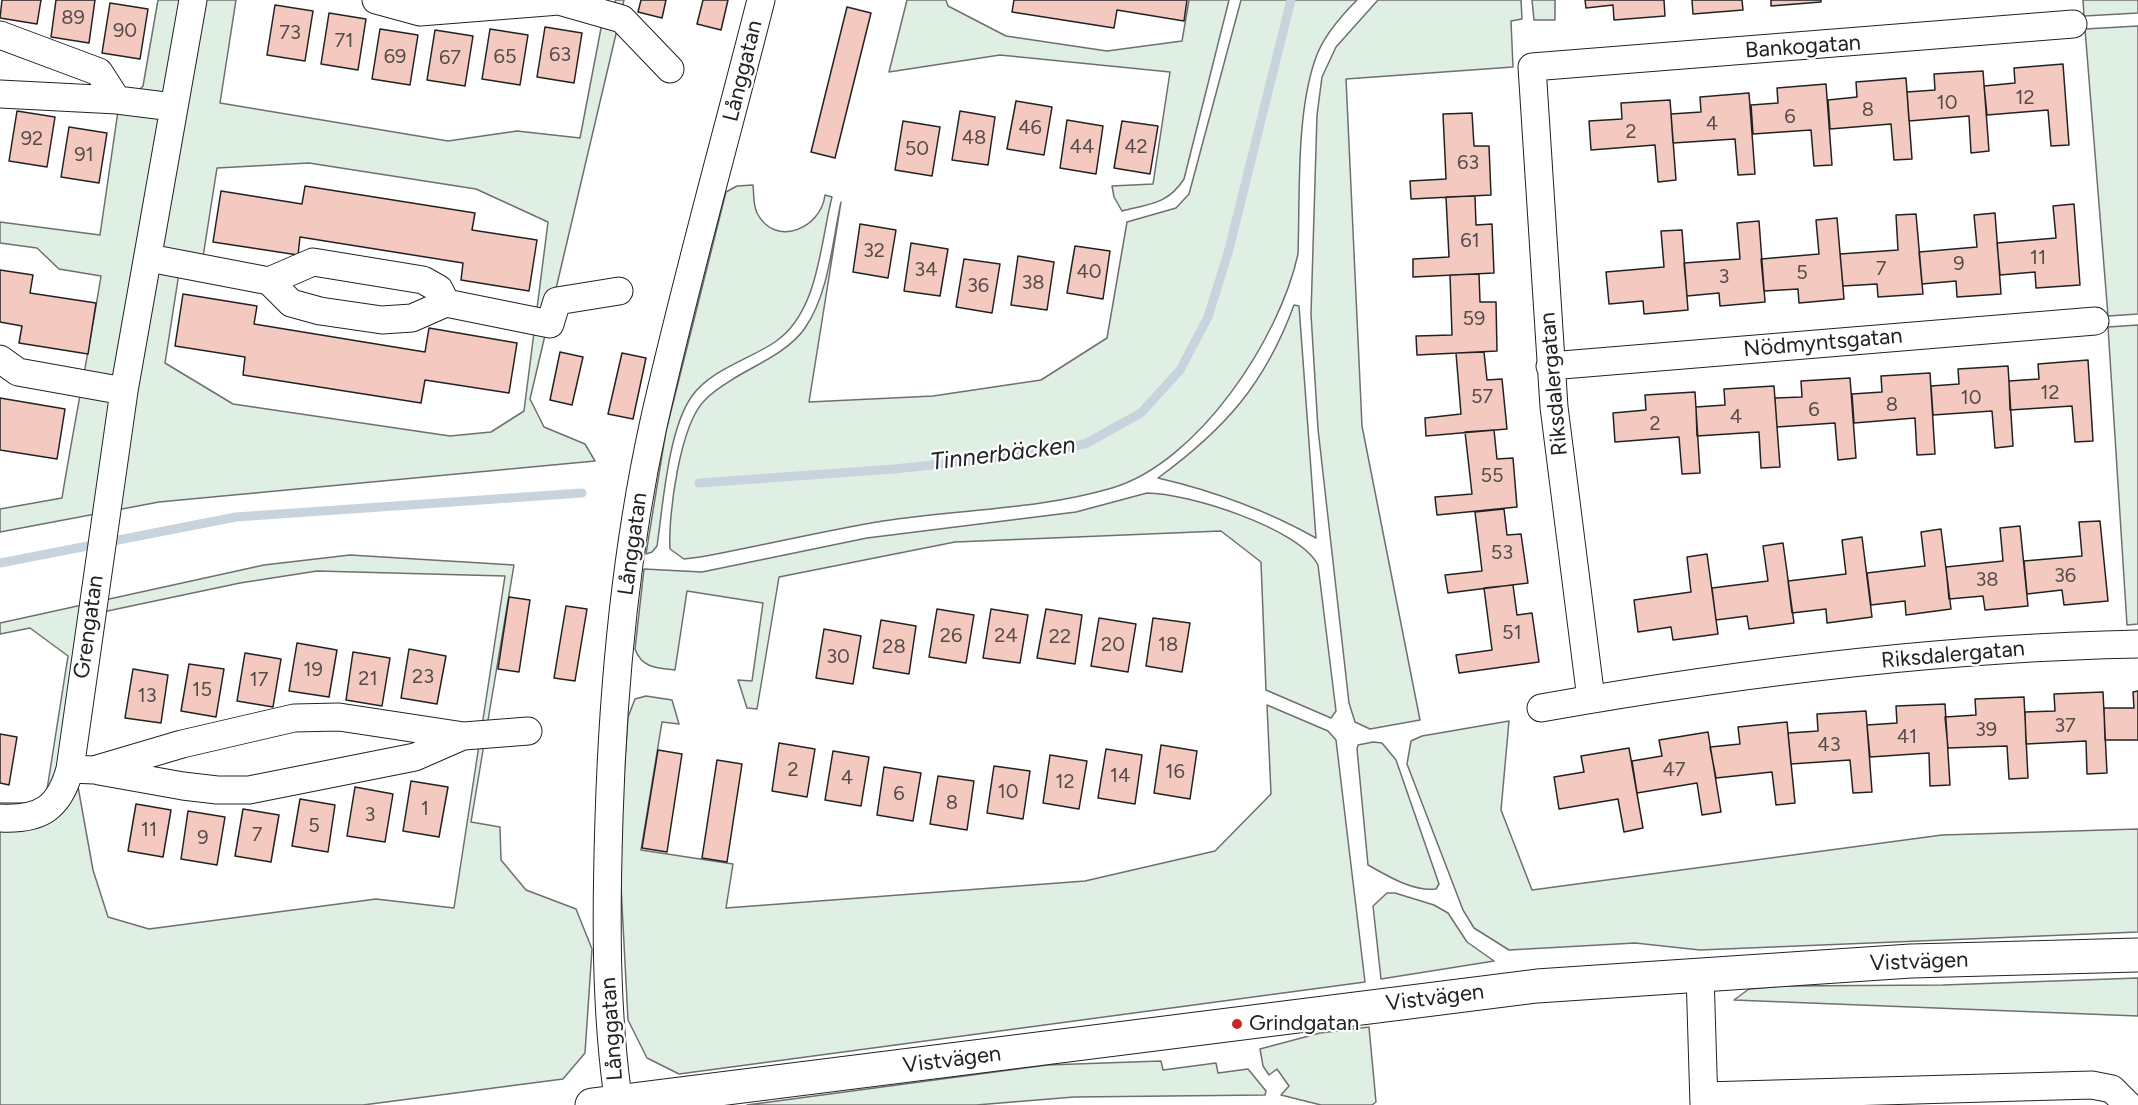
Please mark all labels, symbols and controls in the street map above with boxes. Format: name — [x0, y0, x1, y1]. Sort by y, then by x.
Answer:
house number: 89 — [61, 6, 85, 30]
street label: Långgatan — [718, 17, 768, 125]
house number: 90 — [113, 19, 137, 43]
house number: 73 — [279, 21, 301, 45]
house number: 71 — [335, 29, 353, 53]
street label: Bankogatan — [1744, 30, 1862, 64]
house number: 63 — [549, 43, 571, 67]
house number: 69 — [384, 45, 406, 69]
house number: 65 — [494, 45, 516, 69]
house number: 67 — [439, 46, 461, 70]
house number: 12 — [2015, 86, 2035, 110]
house number: 10 — [1936, 91, 1958, 115]
house number: 8 — [1862, 98, 1874, 122]
house number: 6 — [1784, 105, 1796, 129]
house number: 4 — [1706, 112, 1718, 136]
house number: 46 — [1018, 116, 1042, 140]
house number: 2 — [1625, 120, 1637, 144]
house number: 48 — [962, 126, 986, 150]
house number: 92 — [21, 127, 43, 151]
house number: 44 — [1070, 135, 1094, 159]
house number: 42 — [1124, 135, 1148, 159]
house number: 50 — [905, 137, 929, 161]
house number: 91 — [74, 143, 94, 167]
house number: 63 — [1457, 151, 1479, 175]
house number: 61 — [1460, 229, 1480, 253]
house number: 32 — [863, 239, 885, 263]
house number: 11 — [2030, 246, 2046, 270]
house number: 9 — [1953, 252, 1965, 276]
house number: 7 — [1876, 257, 1886, 281]
house number: 34 — [914, 258, 938, 282]
house number: 40 — [1076, 260, 1102, 284]
house number: 5 — [1796, 261, 1808, 285]
house number: 3 — [1719, 265, 1729, 289]
house number: 38 — [1021, 271, 1045, 295]
house number: 36 — [967, 274, 989, 298]
house number: 59 — [1463, 307, 1485, 331]
street label: Riksdalergatan — [1535, 311, 1573, 457]
street label: Nödmyntsgatan — [1742, 323, 1904, 363]
house number: 12 — [2040, 381, 2060, 405]
house number: 57 — [1471, 385, 1493, 409]
house number: 10 — [1960, 386, 1982, 410]
house number: 8 — [1886, 393, 1898, 417]
house number: 6 — [1808, 398, 1820, 422]
house number: 4 — [1730, 405, 1742, 429]
house number: 2 — [1649, 412, 1661, 436]
water label: Tinnerbäcken — [929, 431, 1077, 477]
house number: 55 — [1481, 464, 1503, 488]
street label: Långgatan — [613, 491, 653, 597]
house number: 53 — [1491, 541, 1513, 565]
house number: 36 — [2054, 564, 2076, 588]
house number: 38 — [1975, 568, 1999, 592]
street label: Grengatan — [69, 574, 109, 680]
house number: 51 — [1502, 621, 1522, 645]
house number: 26 — [940, 624, 962, 648]
house number: 24 — [994, 624, 1018, 648]
house number: 22 — [1049, 625, 1071, 649]
house number: 20 — [1101, 633, 1125, 657]
house number: 18 — [1158, 633, 1178, 657]
house number: 28 — [882, 635, 906, 659]
street label: Riksdalergatan — [1880, 636, 2026, 674]
house number: 30 — [826, 645, 850, 669]
house number: 19 — [303, 658, 323, 682]
house number: 23 — [412, 665, 434, 689]
house number: 21 — [358, 667, 378, 691]
house number: 17 — [250, 668, 268, 692]
house number: 15 — [192, 678, 212, 702]
house number: 13 — [137, 684, 157, 708]
house number: 37 — [2054, 714, 2076, 738]
house number: 39 — [1975, 718, 1997, 742]
house number: 41 — [1897, 725, 1917, 749]
house number: 43 — [1817, 733, 1841, 757]
house number: 2 — [787, 758, 799, 782]
house number: 47 — [1662, 758, 1686, 782]
house number: 16 — [1165, 760, 1185, 784]
house number: 14 — [1110, 764, 1130, 788]
house number: 4 — [841, 766, 853, 790]
house number: 12 — [1055, 770, 1075, 794]
house number: 10 — [997, 780, 1019, 804]
house number: 6 — [893, 782, 905, 806]
house number: 8 — [946, 791, 958, 815]
house number: 1 — [421, 797, 429, 821]
house number: 3 — [365, 803, 375, 827]
house number: 5 — [308, 814, 320, 838]
house number: 11 — [141, 818, 157, 842]
house number: 7 — [252, 823, 262, 847]
house number: 9 — [197, 826, 209, 850]
street label: Vistvägen — [1869, 947, 1969, 977]
street label: Långgatan — [595, 976, 629, 1082]
street label: Vistvägen — [1384, 979, 1486, 1017]
place label: Grindgatan — [1249, 1011, 1359, 1037]
marker: Grindgatan — [1230, 1017, 1244, 1031]
street label: Vistvägen — [901, 1041, 1003, 1079]

